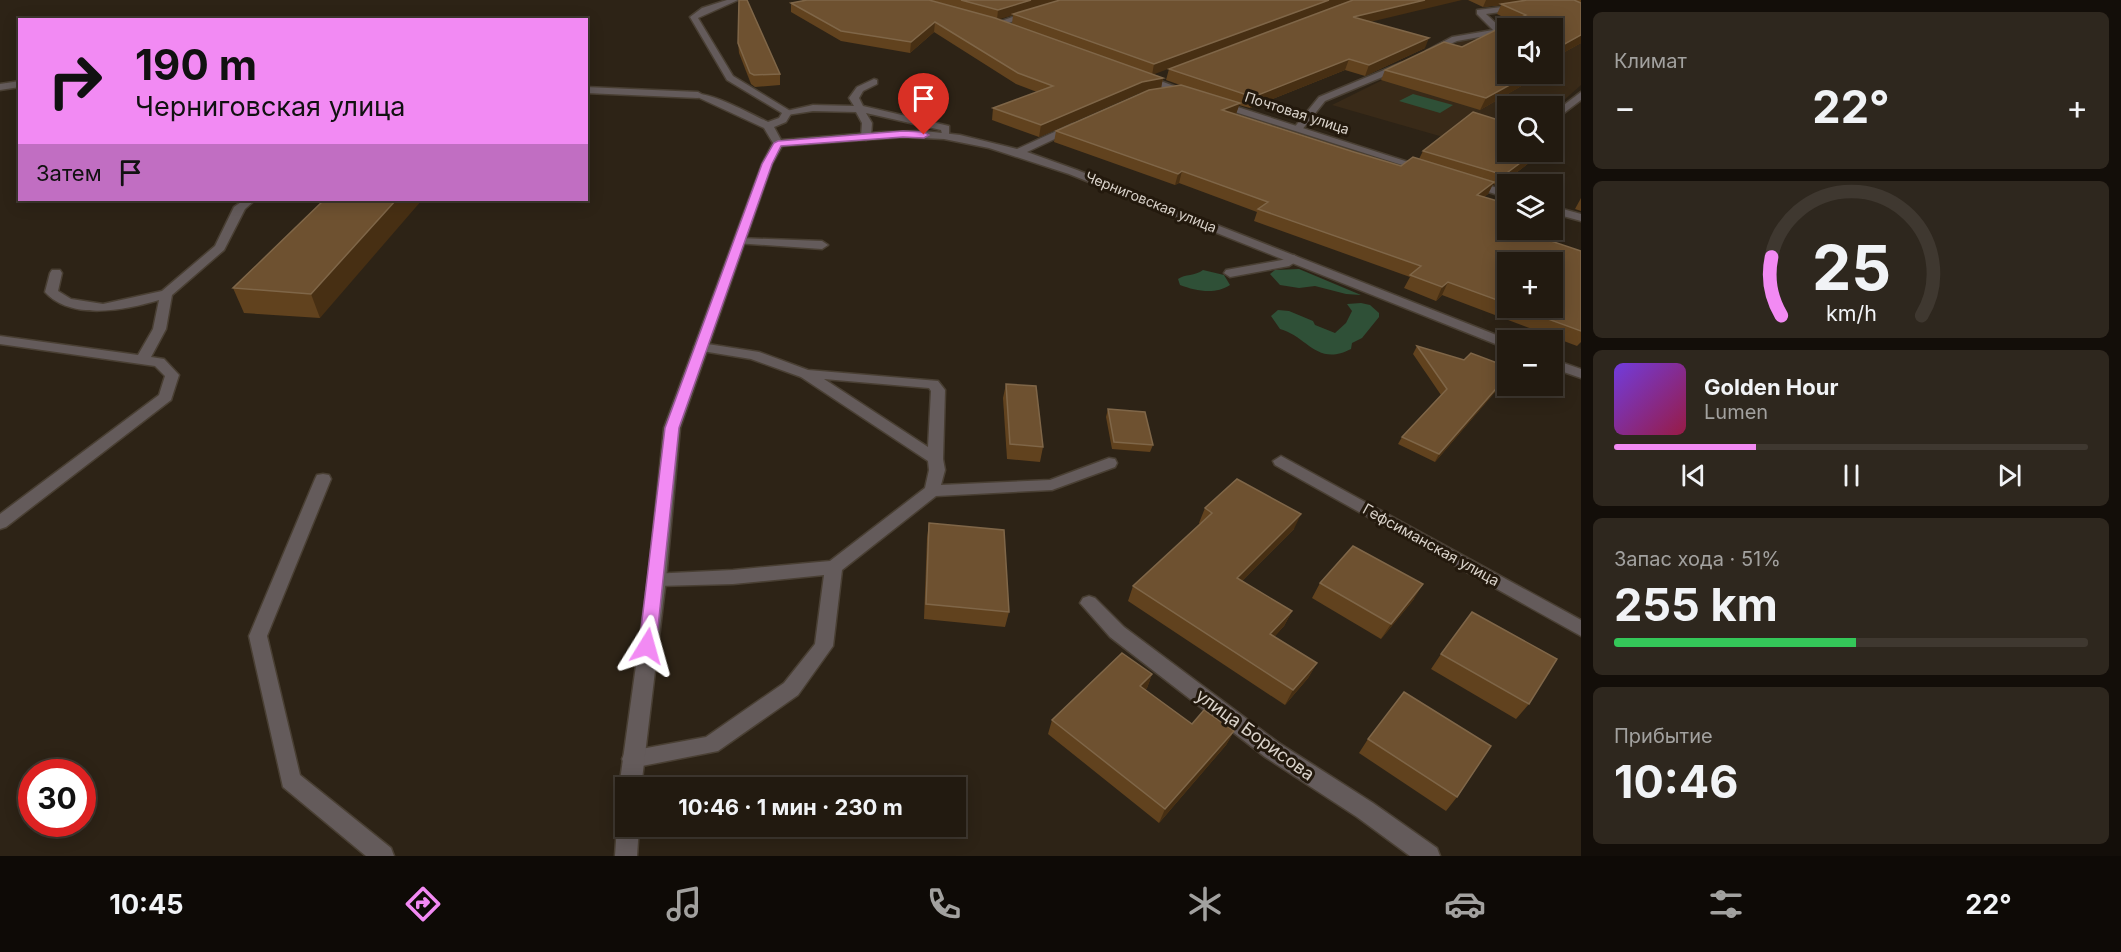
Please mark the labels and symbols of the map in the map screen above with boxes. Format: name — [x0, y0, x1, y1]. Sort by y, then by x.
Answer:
pin — [898, 73, 949, 135]
street label: Почтовая улица — [1243, 88, 1352, 137]
street label: Черниговская улица — [1083, 167, 1219, 236]
street label: Гефсиманская улица — [1360, 499, 1503, 590]
position arrow — [615, 614, 679, 678]
street label: улица Борисова — [1192, 684, 1319, 785]
speed limit sign: 30 — [18, 759, 96, 837]

